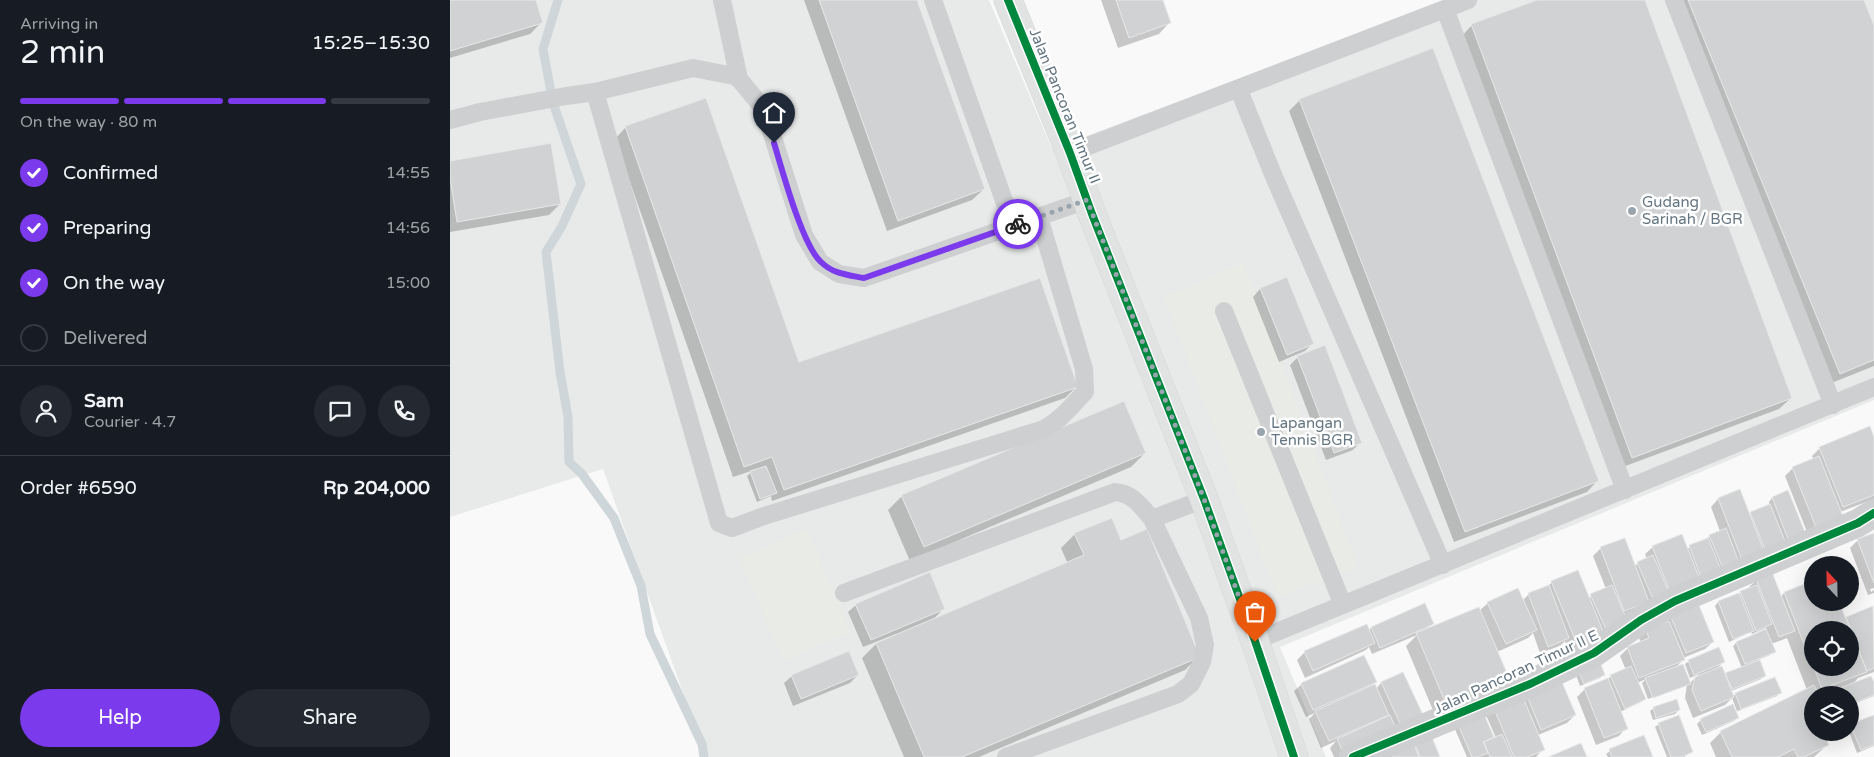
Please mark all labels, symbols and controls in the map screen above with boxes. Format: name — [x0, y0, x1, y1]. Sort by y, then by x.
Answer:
text: Arriving in — [20, 14, 98, 34]
street label: Jalan Pancoran Timur II — [1026, 26, 1104, 186]
text: 15:25–15:30 — [312, 32, 430, 54]
text: 2 min — [20, 34, 105, 72]
pin — [753, 92, 795, 143]
icon: home — [760, 99, 788, 127]
text: On the way · 80 m — [20, 112, 157, 132]
icon: check — [20, 159, 48, 187]
text: Confirmed — [63, 162, 158, 184]
text: 14:55 — [386, 163, 430, 183]
place label: Gudang Sarinah / BGR — [1642, 193, 1743, 228]
courier — [993, 199, 1043, 249]
marker: Gudang Sarinah / BGR — [1626, 205, 1638, 217]
icon: bike — [1004, 210, 1032, 238]
icon: check — [20, 214, 48, 242]
text: Preparing — [63, 217, 152, 239]
text: 14:56 — [386, 218, 430, 238]
icon: check — [20, 269, 48, 297]
text: On the way — [63, 272, 165, 294]
text: 15:00 — [386, 273, 430, 293]
text: Delivered — [63, 327, 148, 349]
button: person — [20, 385, 72, 437]
button: chat — [314, 385, 366, 437]
button: phone — [378, 385, 430, 437]
text: Sam — [84, 390, 124, 412]
text: Courier · 4.7 — [84, 412, 176, 432]
place label: Lapangan Tennis BGR — [1271, 414, 1353, 449]
marker: Lapangan Tennis BGR — [1255, 426, 1267, 438]
text: Order #6590 — [20, 477, 137, 499]
text: Rp 204,000 — [323, 477, 430, 499]
north arrow — [1804, 556, 1859, 611]
map controls — [1804, 556, 1859, 741]
pin — [1234, 591, 1276, 642]
icon: bag — [1241, 598, 1269, 626]
button: locate — [1804, 621, 1859, 676]
street label: Jalan Pancoran Timur II E — [1431, 626, 1601, 718]
button: layers — [1804, 686, 1859, 741]
button: Help — [20, 689, 220, 747]
button: Share — [230, 689, 430, 747]

